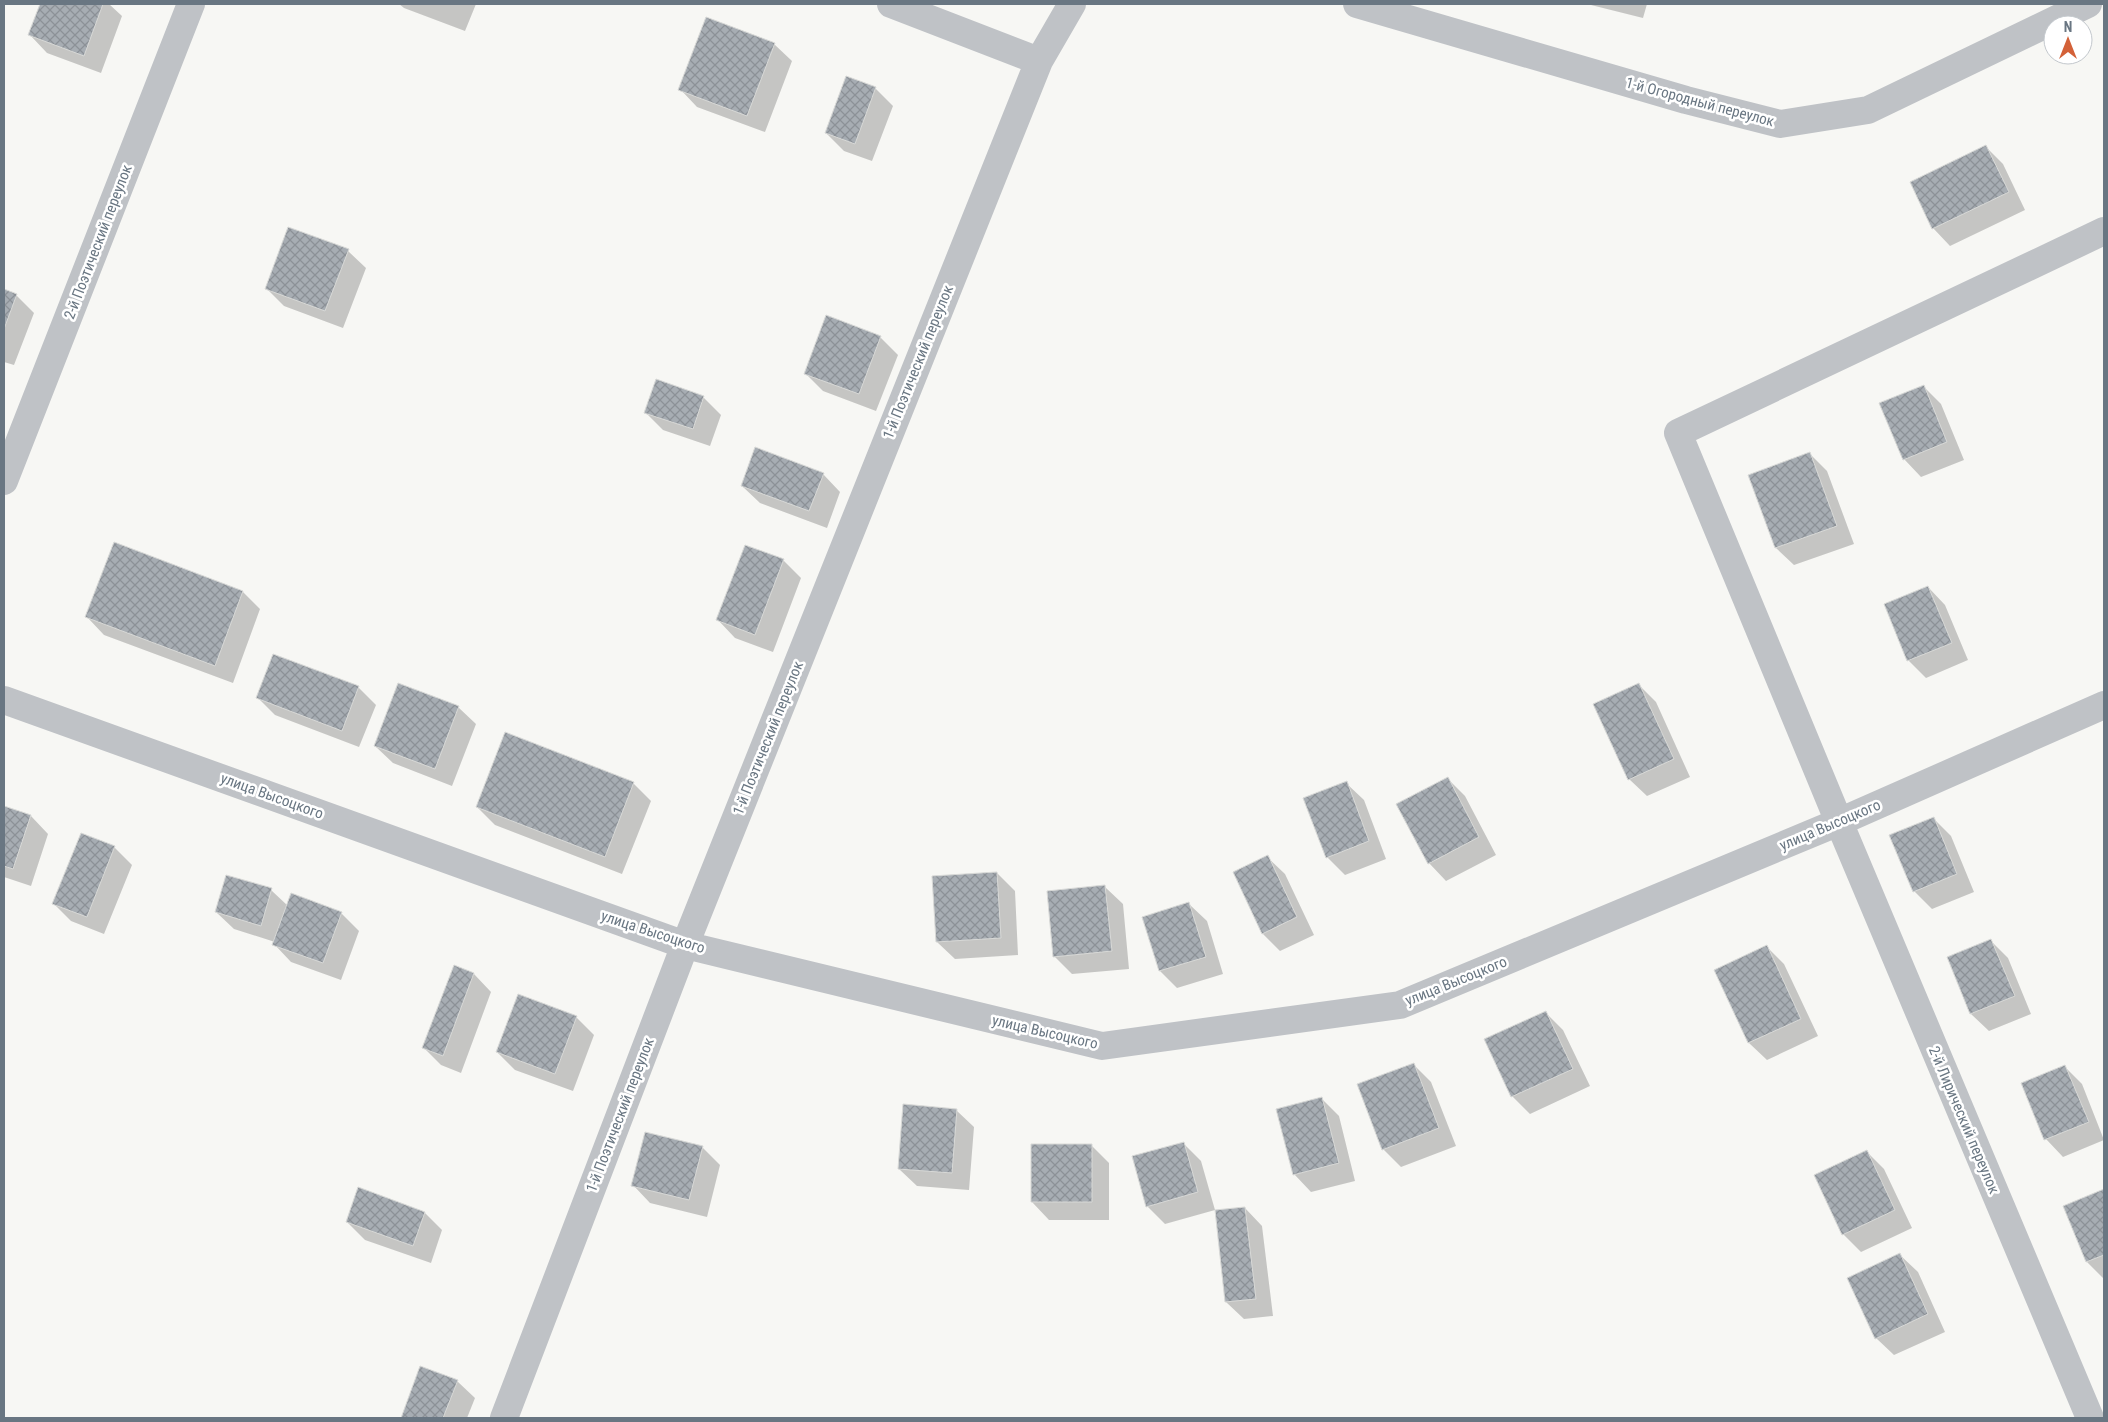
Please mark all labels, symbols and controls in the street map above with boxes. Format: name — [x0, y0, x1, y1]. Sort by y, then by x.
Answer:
north arrow — [2043, 15, 2093, 65]
text: N — [2064, 19, 2072, 35]
street label: 1-й Огородный переулок — [1624, 74, 1776, 130]
street label: 2-й Поэтический переулок — [60, 162, 136, 322]
street label: 1-й Поэтический переулок — [879, 283, 957, 441]
street label: 1-й Поэтический переулок — [729, 659, 807, 817]
street label: улица Высоцкого — [218, 769, 326, 823]
street label: улица Высоцкого — [1777, 796, 1883, 854]
street label: улица Высоцкого — [599, 907, 707, 957]
street label: улица Высоцкого — [1403, 952, 1509, 1010]
street label: улица Высоцкого — [990, 1011, 1100, 1053]
street label: 1-й Поэтический переулок — [582, 1035, 658, 1195]
street label: 2-й Лирический переулок — [1925, 1044, 2003, 1196]

